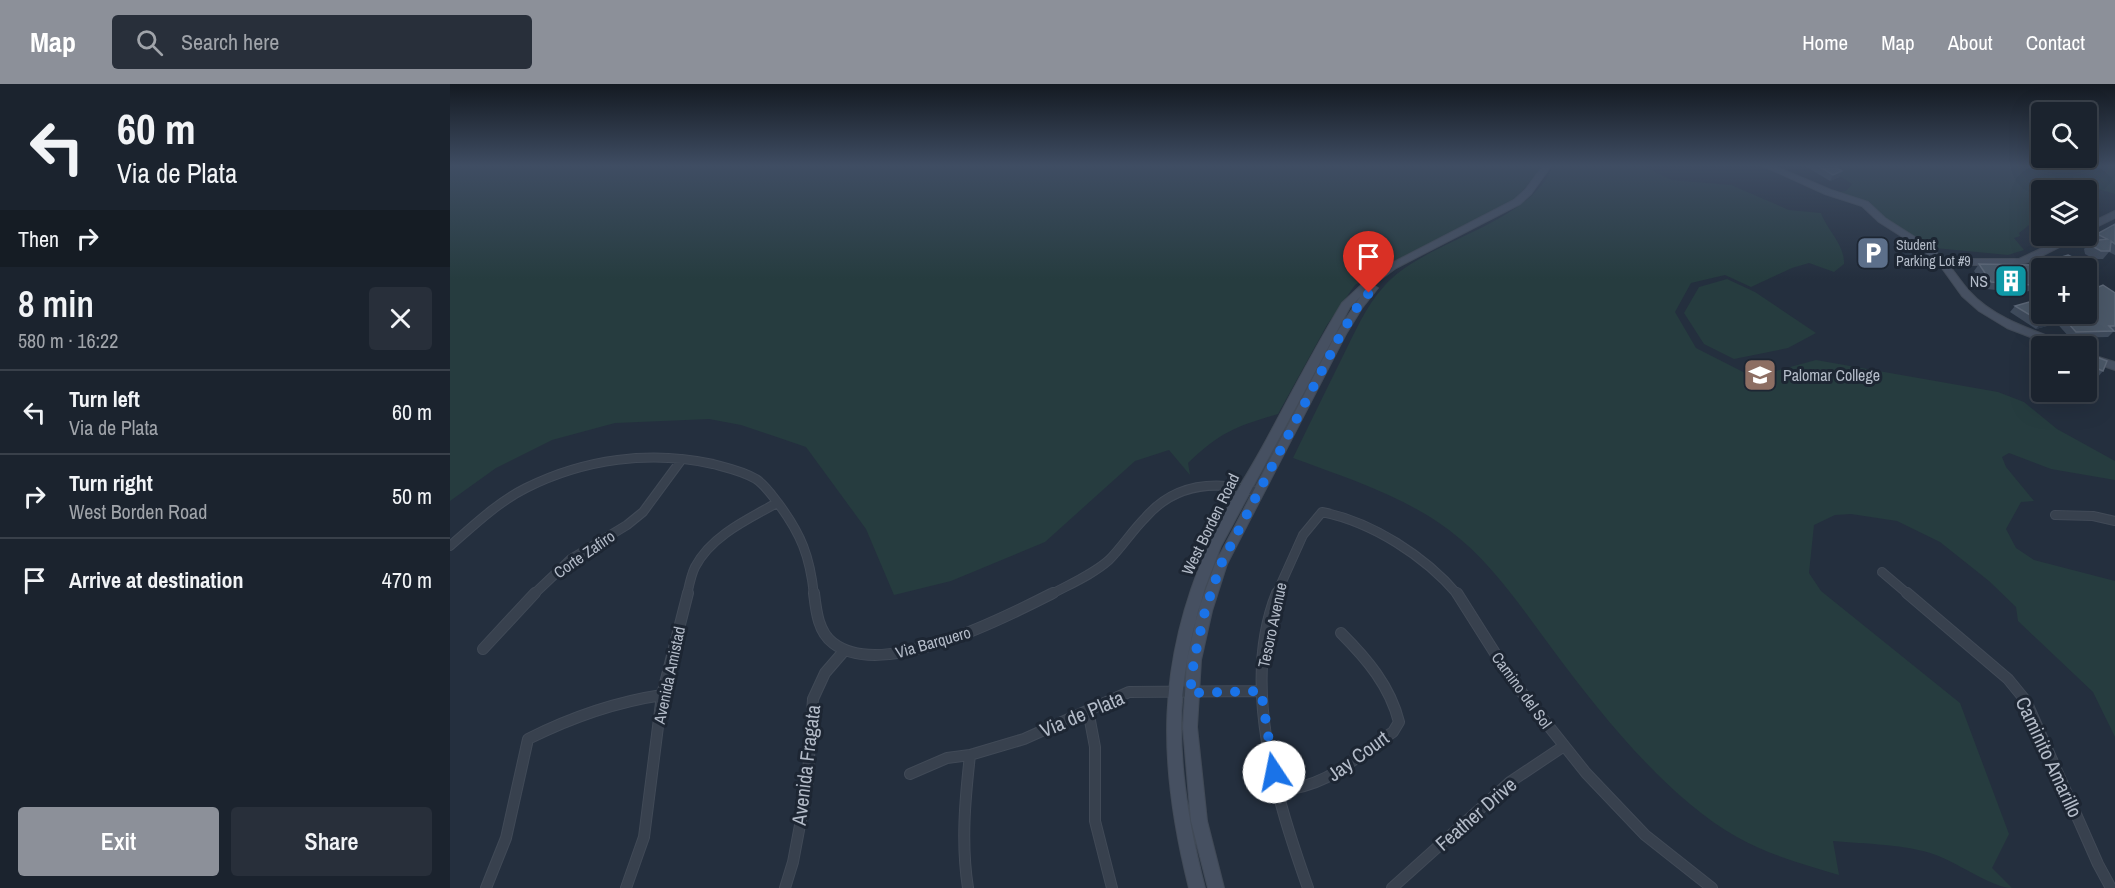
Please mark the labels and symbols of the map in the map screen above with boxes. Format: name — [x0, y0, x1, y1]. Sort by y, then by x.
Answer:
pin — [1343, 231, 1394, 293]
parking icon: Student Parking Lot #9 — [1855, 235, 1891, 271]
place label: Student Parking Lot #9 — [1896, 236, 1971, 270]
building icon: NS — [1993, 263, 2029, 299]
place label: NS — [1970, 270, 1988, 292]
school or university icon: Palomar College — [1742, 357, 1778, 393]
place label: Palomar College — [1783, 364, 1880, 386]
street label: West Borden Road — [1176, 469, 1244, 579]
street label: Corte Zafiro — [549, 525, 619, 583]
street label: Tesoro Avenue — [1252, 580, 1292, 670]
street label: Via Barquero — [893, 621, 973, 663]
street label: Avenida Amistad — [648, 624, 690, 727]
street label: Camino del Sol — [1487, 647, 1557, 733]
street label: Via de Plata — [1036, 684, 1128, 743]
street label: Caminito Amarillo — [2010, 692, 2089, 822]
street label: Avenida Fragata — [785, 703, 826, 828]
street label: Jay Court — [1321, 724, 1394, 787]
position arrow — [1242, 740, 1306, 804]
street label: Feather Drive — [1429, 771, 1522, 856]

